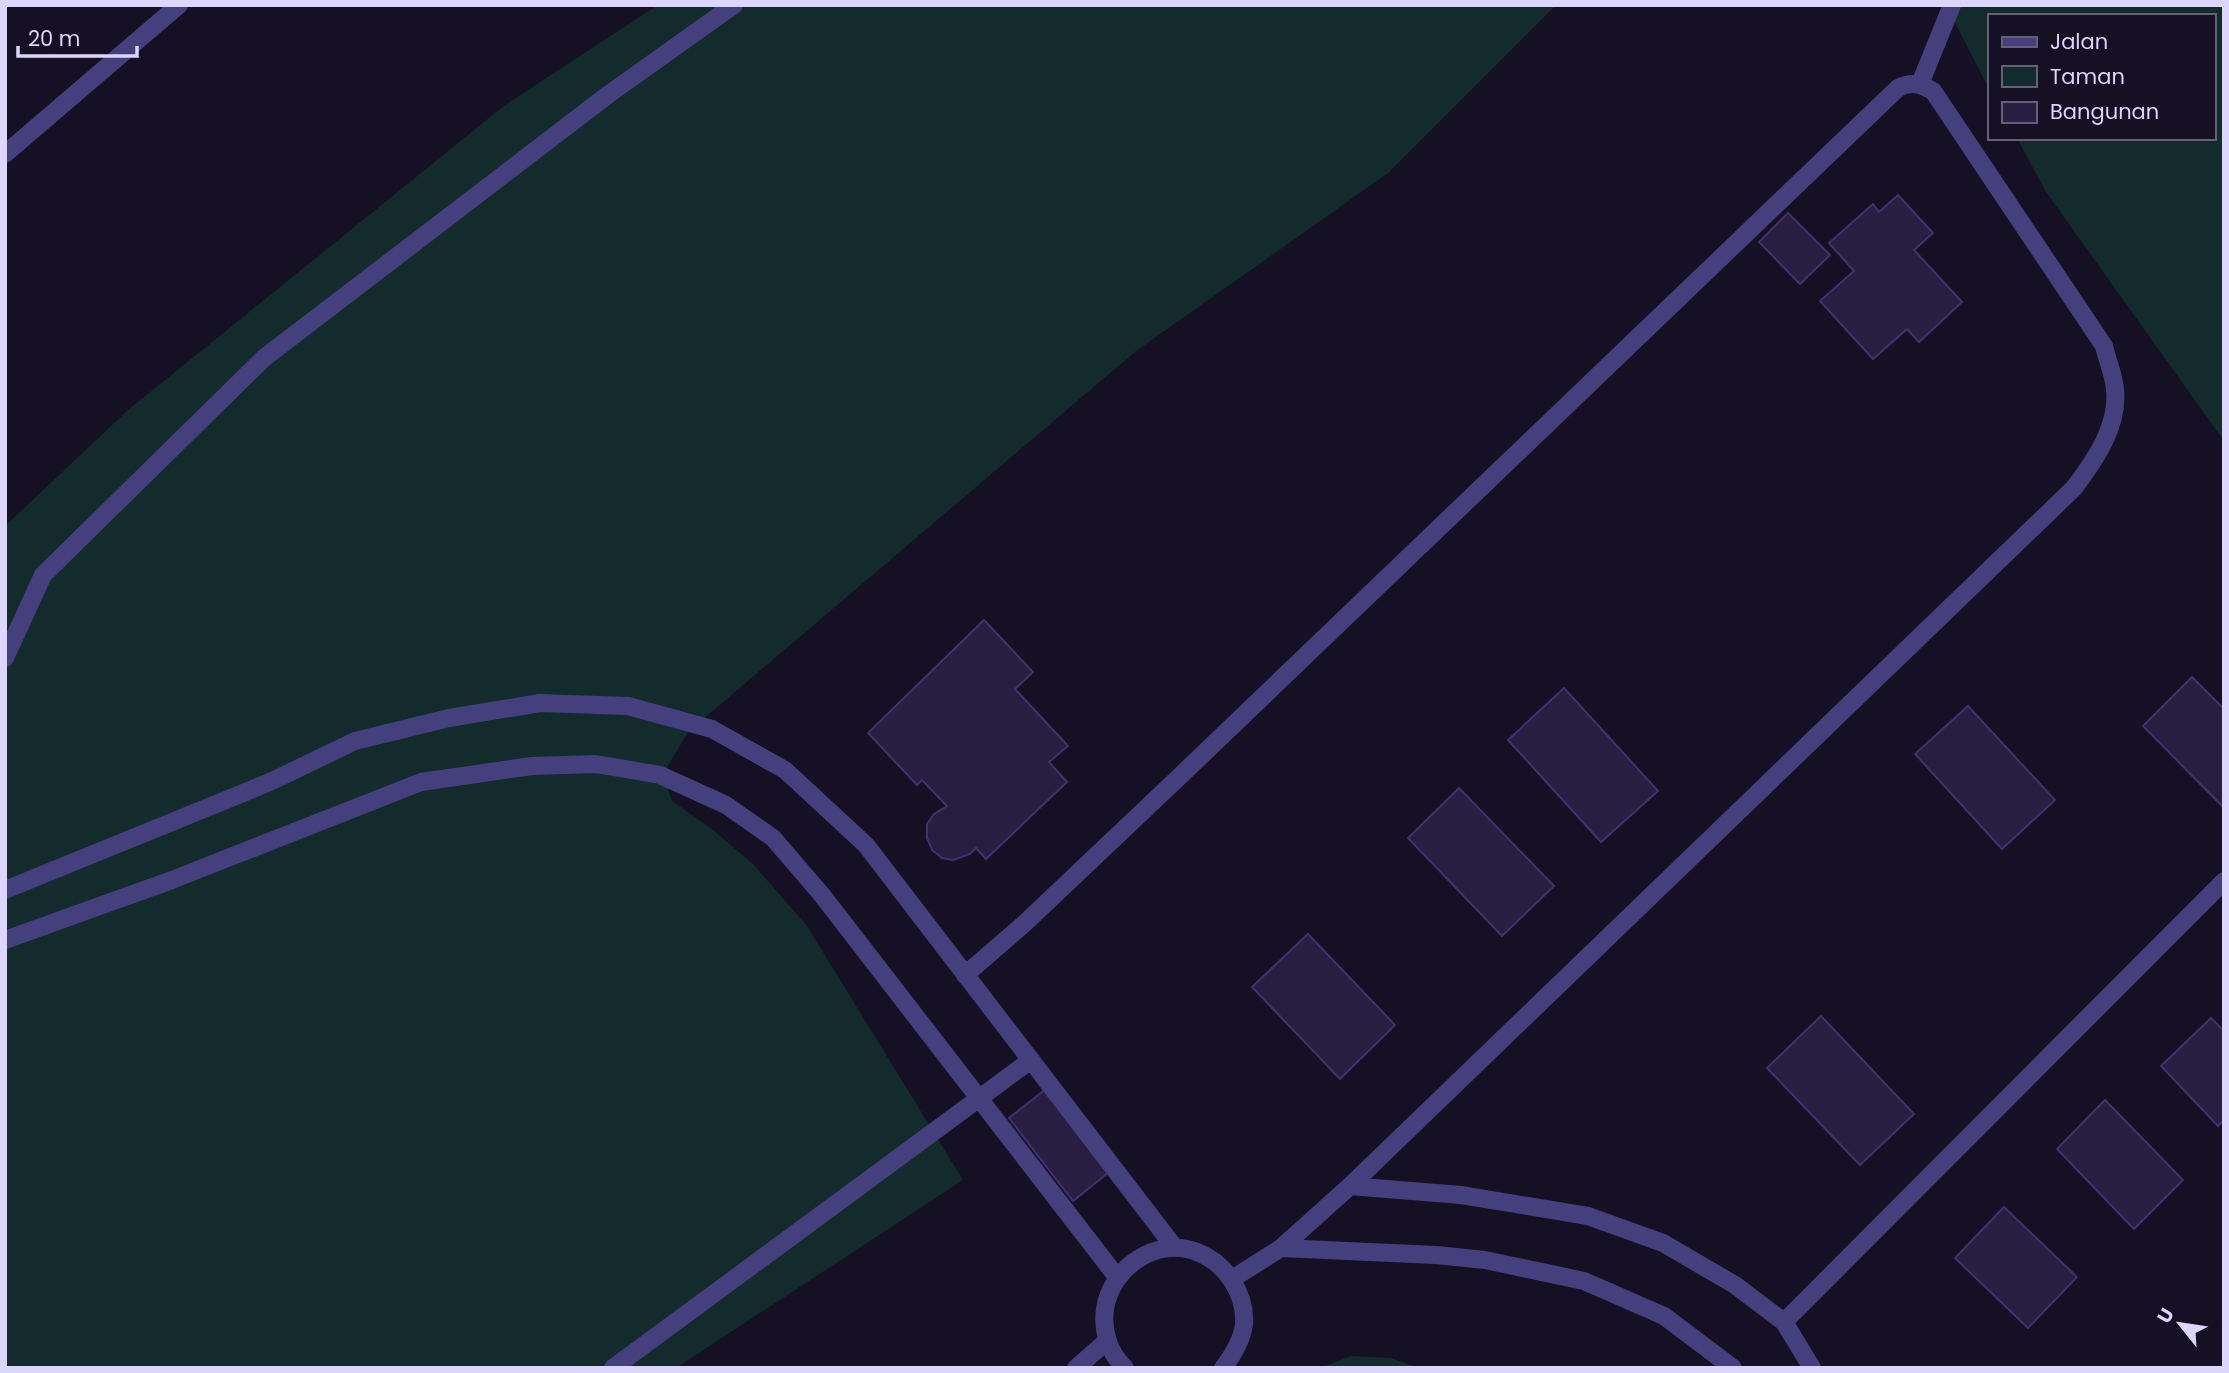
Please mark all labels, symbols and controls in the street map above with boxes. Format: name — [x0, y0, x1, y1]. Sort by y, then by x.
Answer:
scale bar — [18, 14, 136, 58]
legend — [1988, 14, 2215, 140]
text: 20 m — [28, 24, 81, 53]
text: Jalan — [2050, 27, 2108, 56]
text: Taman — [2050, 62, 2125, 91]
text: Bangunan — [2050, 97, 2159, 126]
north arrow — [2145, 1289, 2215, 1359]
text: U — [2151, 1303, 2181, 1328]

